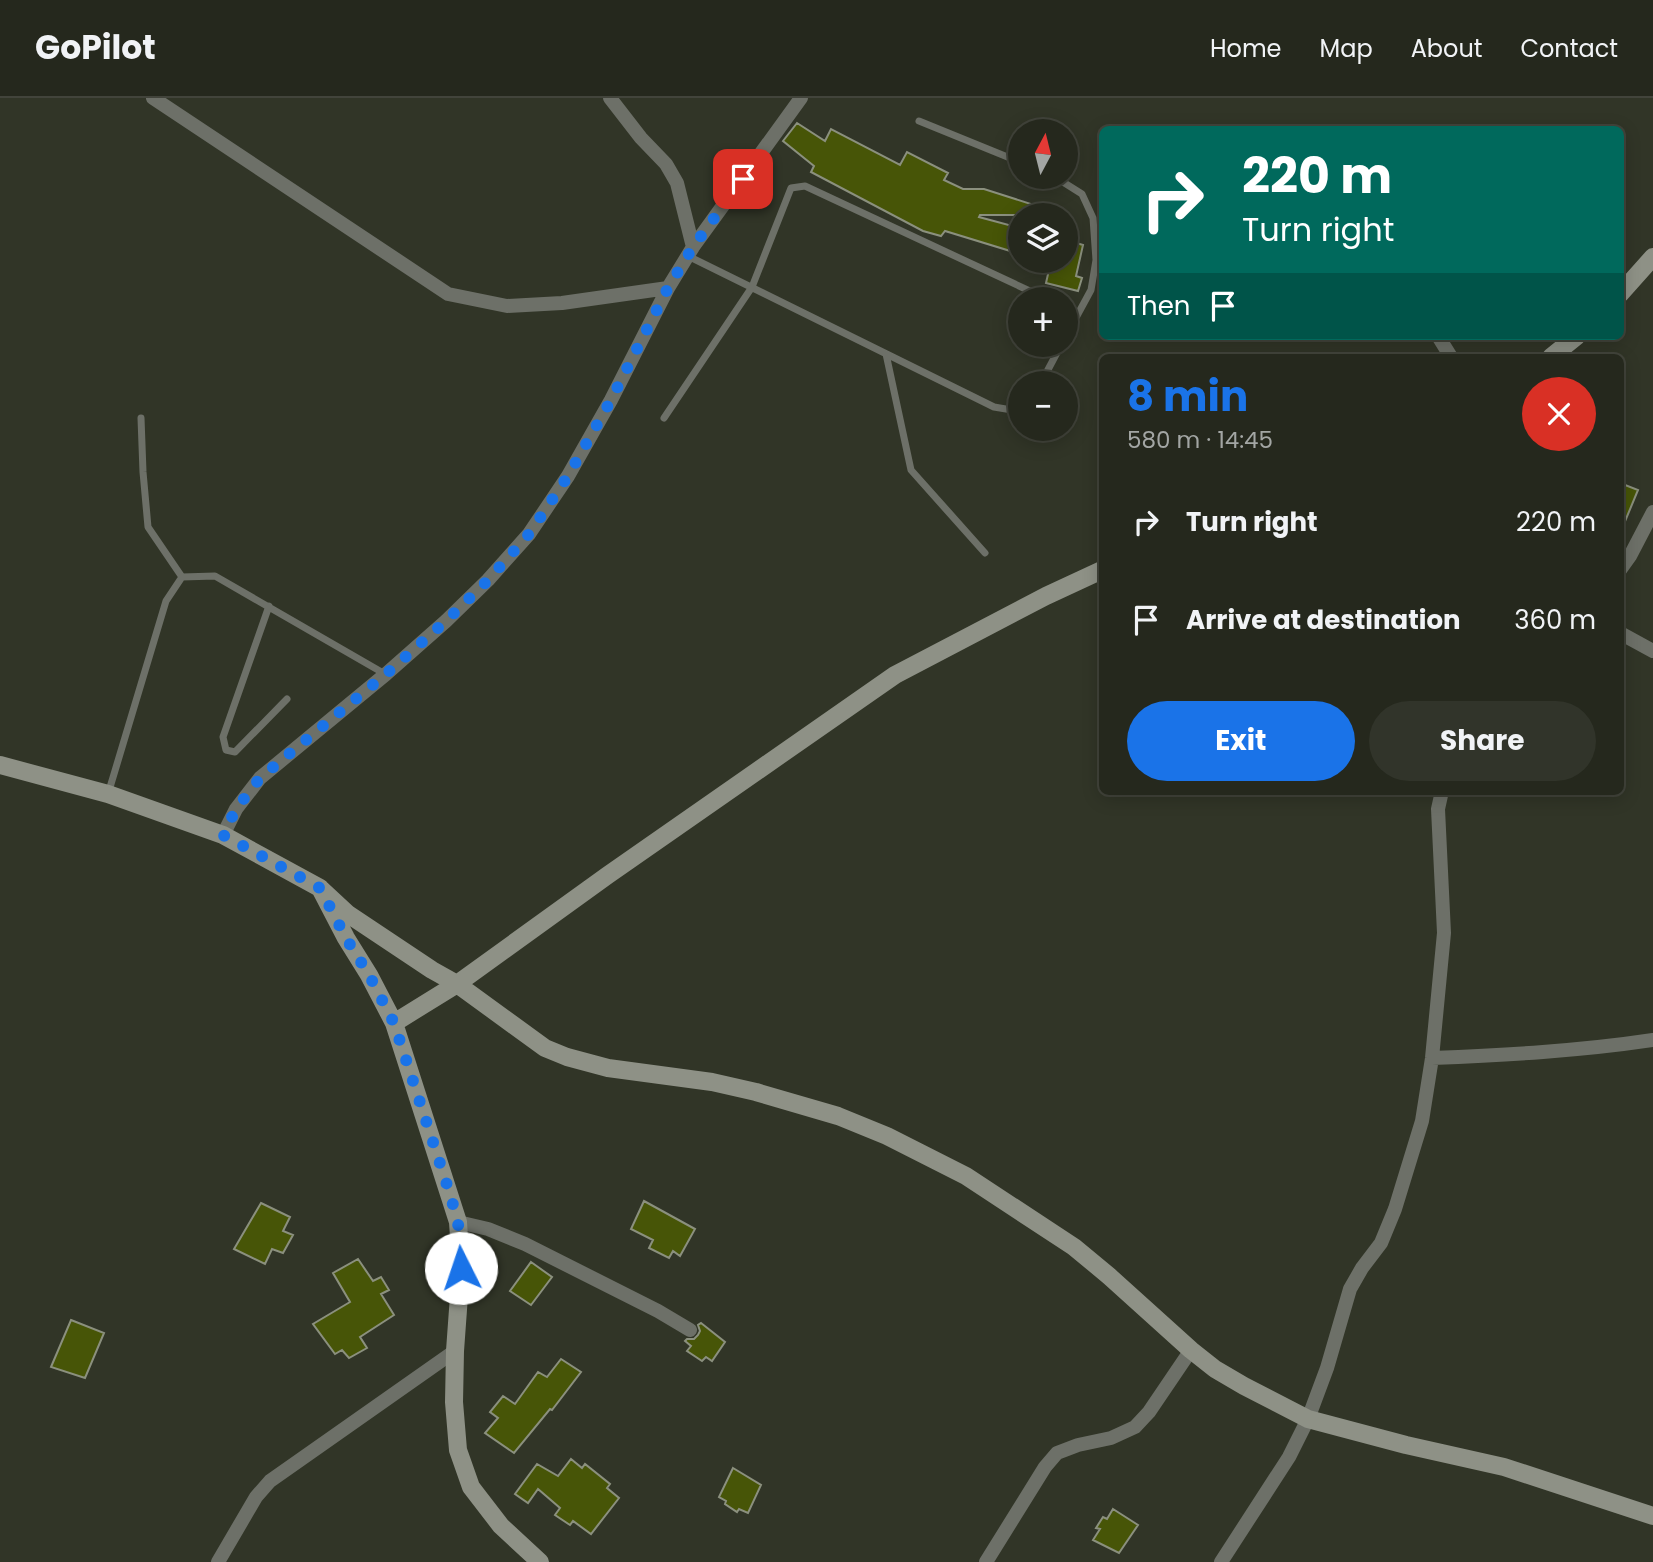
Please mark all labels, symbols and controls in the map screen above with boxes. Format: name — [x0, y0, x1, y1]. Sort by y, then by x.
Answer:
text: GoPilot — [35, 24, 156, 71]
text: Home — [1210, 32, 1282, 65]
text: Map — [1320, 32, 1373, 65]
text: About — [1411, 32, 1482, 65]
text: Contact — [1520, 32, 1618, 65]
north arrow — [1008, 119, 1078, 189]
map controls — [1008, 119, 1078, 441]
text: 220 m — [1242, 142, 1392, 210]
pin — [713, 149, 773, 209]
icon: right — [1127, 154, 1218, 245]
icon: arrive — [724, 160, 762, 198]
button: layers — [1008, 203, 1078, 273]
text: Turn right — [1242, 207, 1394, 252]
button: + — [1008, 287, 1078, 357]
icon: arrive — [1204, 287, 1242, 325]
text: Then — [1127, 288, 1190, 324]
text: 8 min — [1127, 367, 1248, 426]
button: − — [1008, 371, 1078, 441]
button: close — [1522, 377, 1596, 451]
text: 580 m · 14:45 — [1127, 424, 1273, 456]
icon: right — [1127, 503, 1165, 541]
text: Turn right — [1186, 504, 1318, 540]
text: 220 m — [1516, 504, 1596, 540]
icon: arrive — [1127, 601, 1165, 639]
text: Arrive at destination — [1186, 602, 1461, 638]
text: 360 m — [1514, 602, 1596, 638]
button: Exit — [1127, 701, 1355, 781]
button: Share — [1369, 701, 1596, 781]
position arrow — [424, 1231, 498, 1305]

